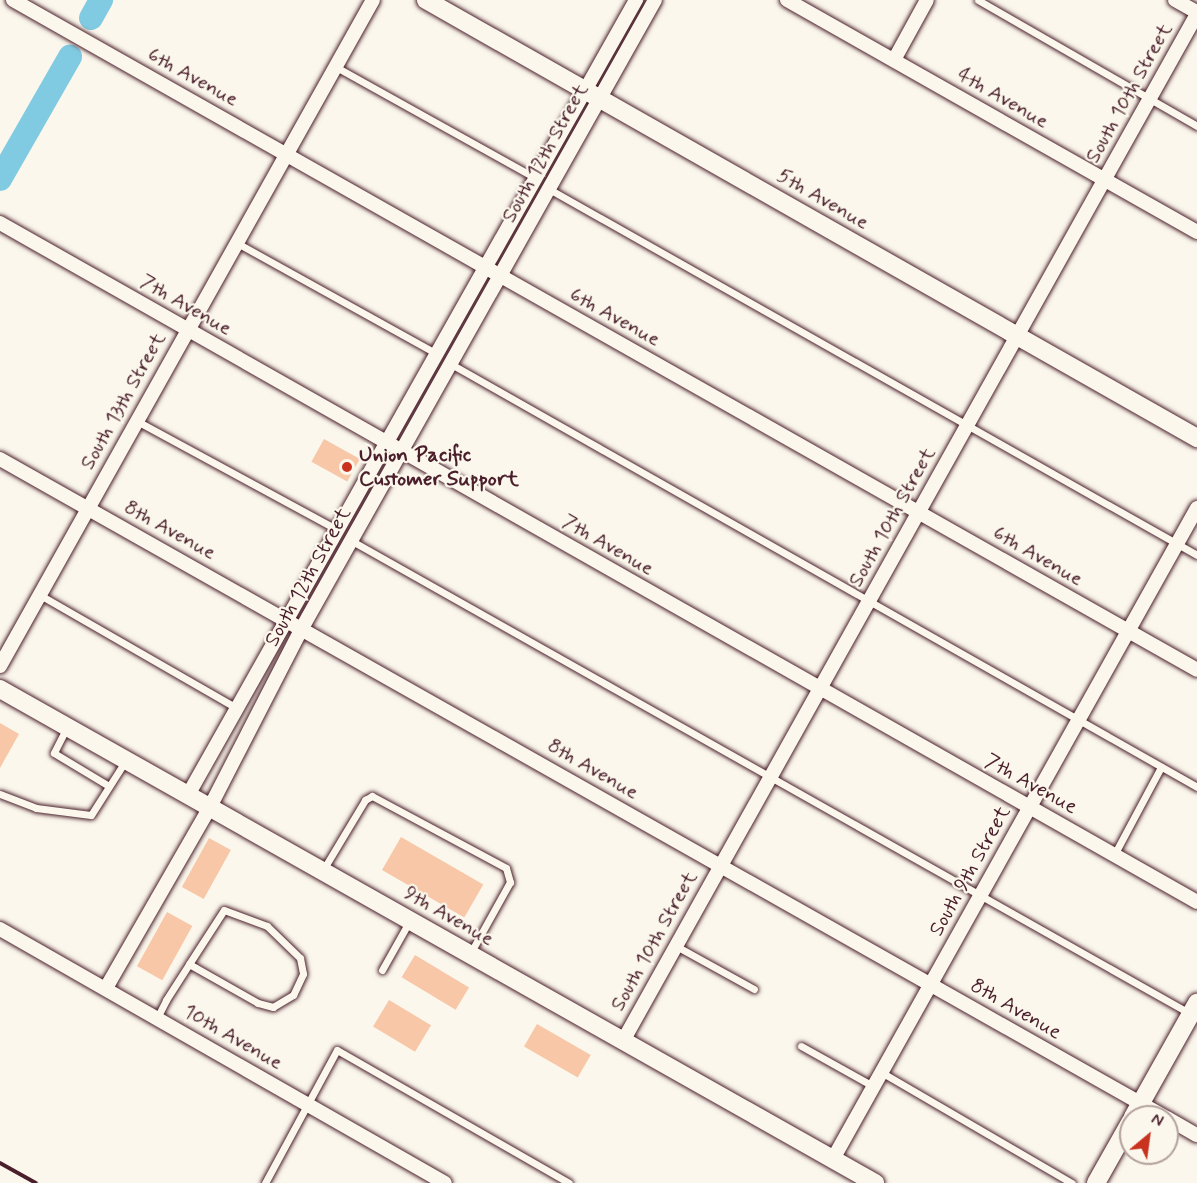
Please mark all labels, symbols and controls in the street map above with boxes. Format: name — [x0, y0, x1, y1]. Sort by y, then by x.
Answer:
street label: South 10th Street — [1080, 19, 1178, 167]
street label: 6th Avenue — [143, 42, 243, 112]
street label: 4th Avenue — [953, 62, 1053, 134]
street label: South 12th Street — [496, 79, 594, 227]
street label: 5th Avenue — [773, 163, 873, 235]
street label: 7th Avenue — [136, 269, 236, 341]
street label: 6th Avenue — [565, 282, 665, 352]
street label: South 13th Street — [75, 328, 171, 474]
place label: Union Pacific Customer Support — [359, 442, 511, 492]
street label: South 10th Street — [843, 443, 941, 591]
marker: Union Pacific Customer Support — [340, 460, 354, 474]
street label: 8th Avenue — [120, 494, 220, 566]
street label: South 12th Street — [259, 503, 357, 651]
street label: 7th Avenue — [558, 509, 658, 581]
street label: 6th Avenue — [988, 520, 1088, 592]
street label: 8th Avenue — [543, 733, 643, 805]
street label: 7th Avenue — [980, 748, 1082, 820]
street label: South 9th Street — [924, 801, 1016, 941]
street label: South 10th Street — [605, 867, 703, 1015]
street label: 9th Avenue — [400, 880, 498, 952]
street label: 8th Avenue — [966, 973, 1066, 1045]
street label: 10th Avenue — [179, 998, 287, 1076]
north arrow — [1119, 1105, 1179, 1165]
text: N — [1147, 1109, 1167, 1132]

